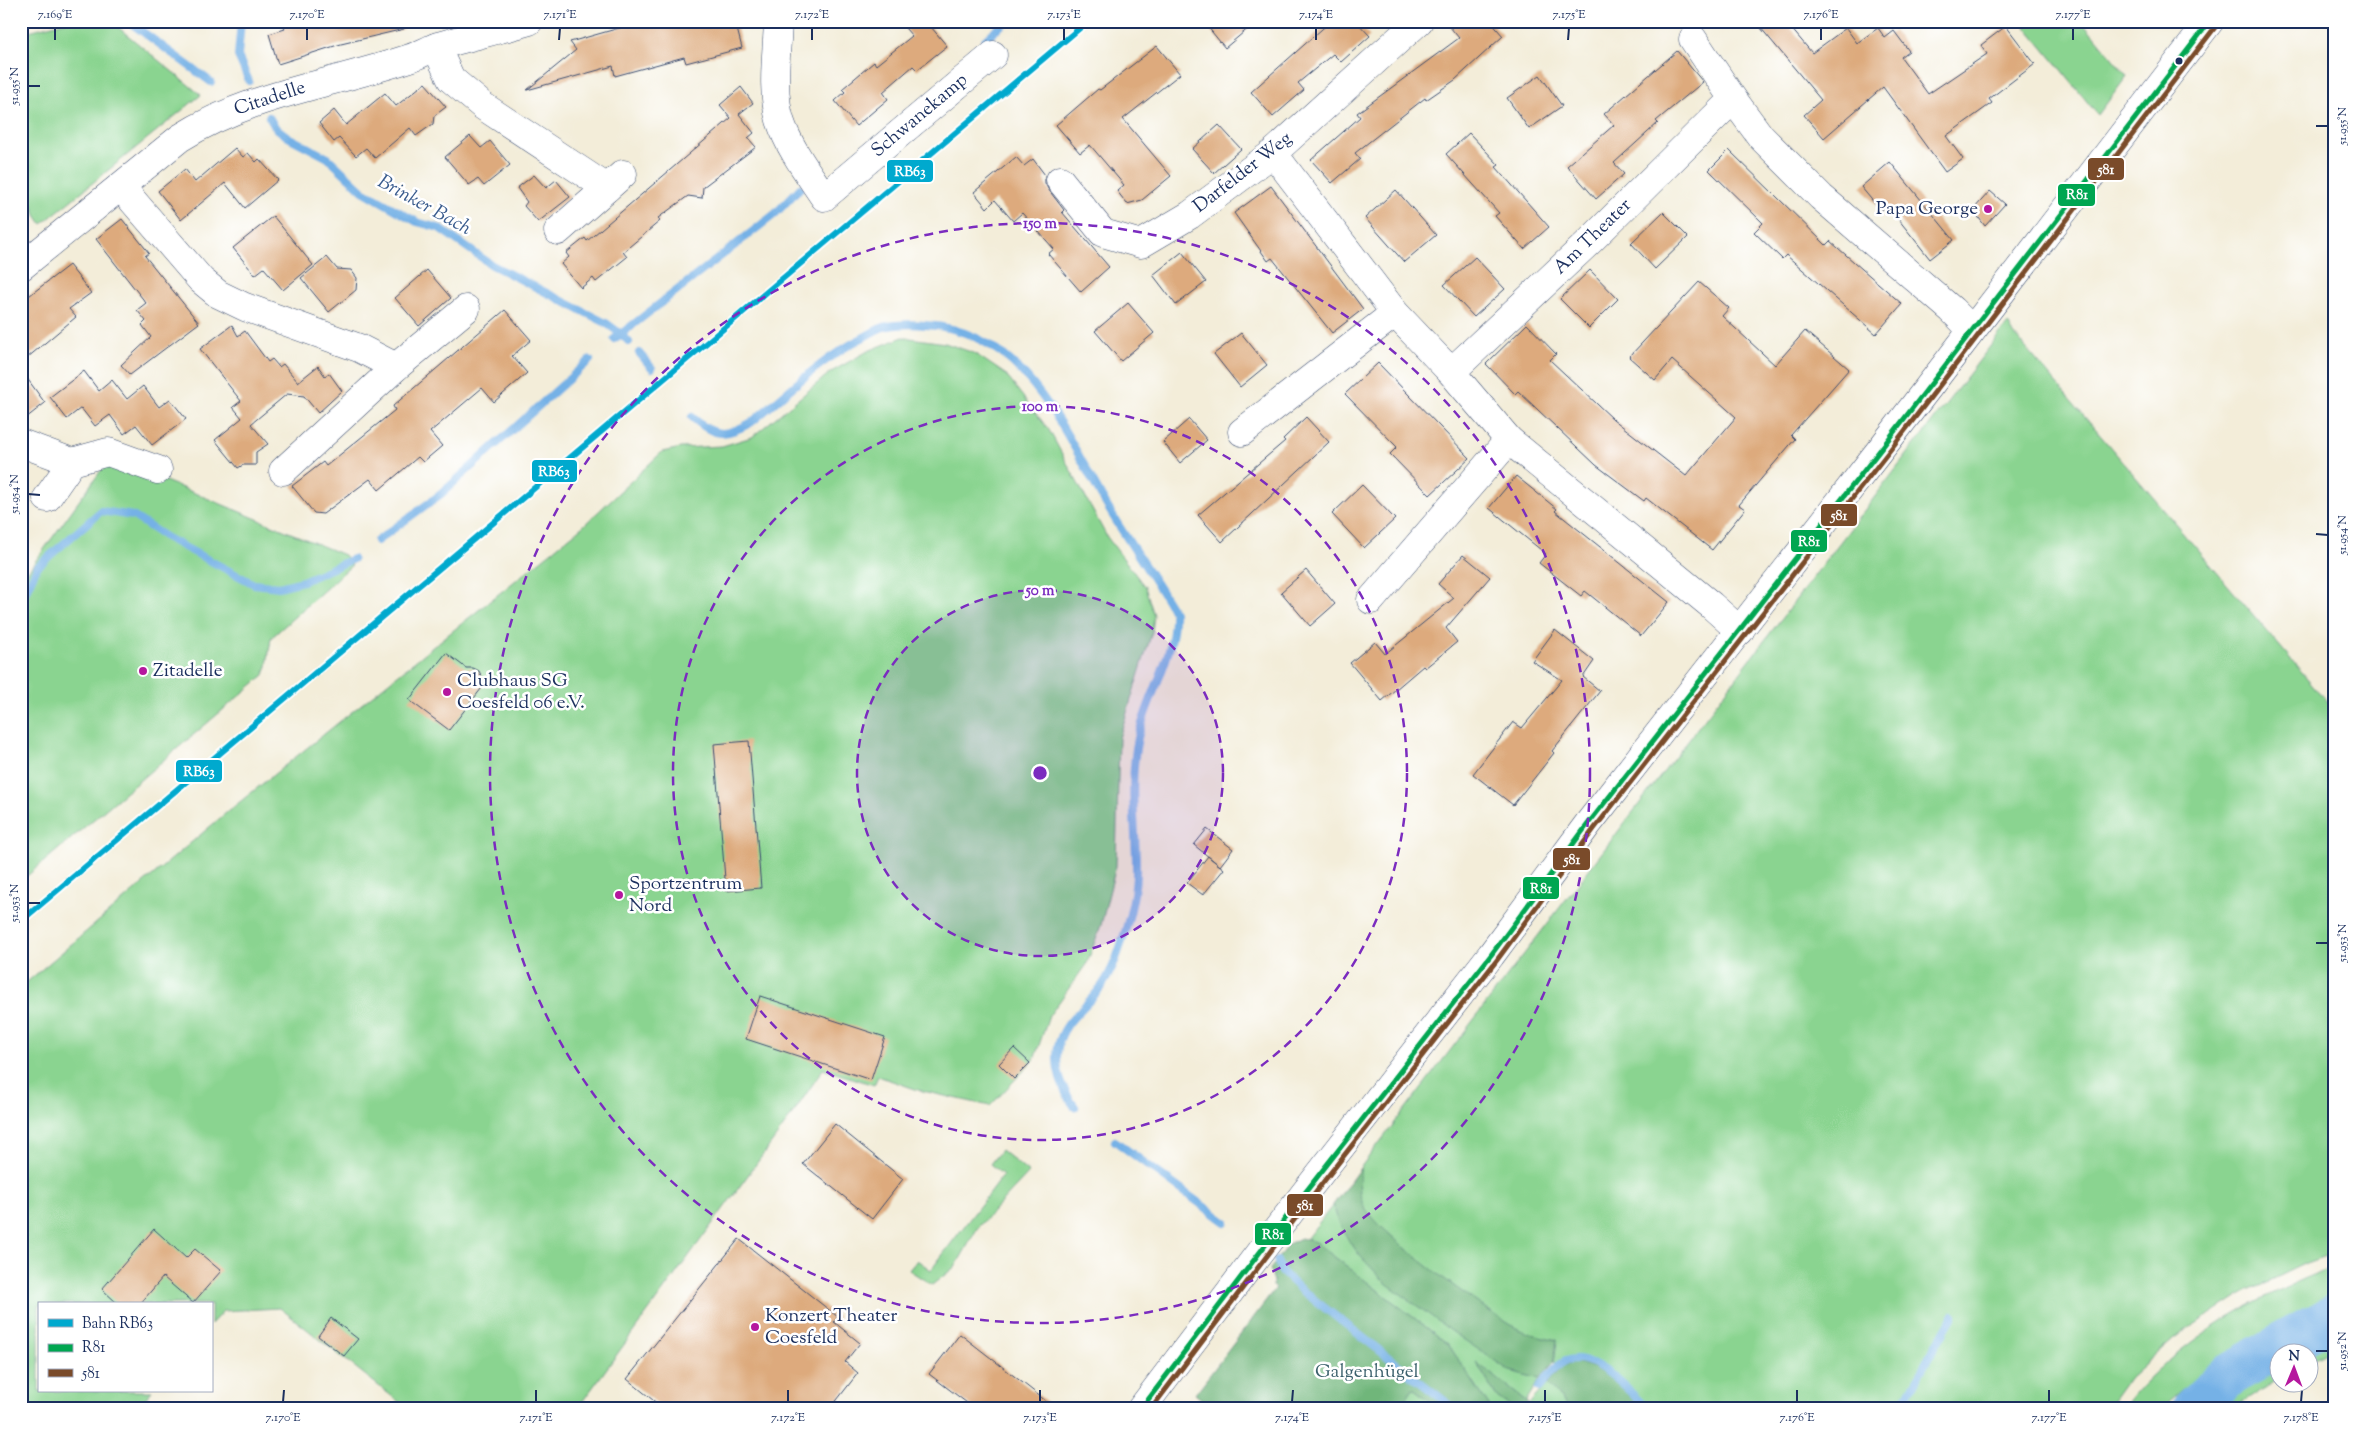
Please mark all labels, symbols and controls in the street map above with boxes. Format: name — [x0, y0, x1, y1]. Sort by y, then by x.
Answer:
text: 7.169°E — [38, 6, 73, 24]
text: 7.170°E — [290, 6, 325, 24]
text: 7.171°E — [543, 6, 577, 24]
text: 7.172°E — [795, 6, 830, 24]
text: 7.173°E — [1047, 6, 1082, 24]
text: 7.174°E — [1299, 6, 1334, 24]
text: 7.175°E — [1552, 6, 1586, 24]
text: 7.176°E — [1804, 6, 1839, 24]
text: 7.177°E — [2056, 6, 2091, 24]
unlabelled marker — [2174, 56, 2184, 66]
text: 51.955°N — [6, 67, 24, 106]
street label: Schwanekamp — [866, 67, 974, 165]
street label: Citadelle — [231, 75, 309, 123]
text: 51.955°N — [2334, 107, 2352, 146]
street label: Darfelder Weg — [1188, 126, 1298, 220]
line badge: 581 — [2087, 157, 2125, 181]
line badge: RB63 — [886, 159, 934, 183]
text: 581 — [2097, 161, 2115, 181]
text: RB63 — [894, 163, 926, 183]
water label: Brinker Bach — [372, 168, 476, 244]
line badge: R81 — [2057, 183, 2096, 207]
text: R81 — [2066, 186, 2088, 206]
street label: Am Theater — [1548, 193, 1638, 281]
place label: Papa George — [1876, 196, 1978, 223]
marker: Papa George — [1982, 203, 1994, 215]
text: 150 m — [1023, 214, 1057, 235]
text: 100 m — [1022, 397, 1059, 418]
line badge: RB63 — [531, 459, 578, 483]
text: RB63 — [538, 463, 570, 483]
text: 51.954°N — [6, 474, 24, 515]
line badge: 581 — [1820, 503, 1858, 527]
text: 581 — [1830, 507, 1848, 527]
text: 51.954°N — [2334, 515, 2352, 556]
line badge: R81 — [1790, 529, 1828, 553]
text: R81 — [1798, 533, 1820, 553]
text: 50 m — [1025, 581, 1055, 602]
place label: Zitadelle — [153, 658, 223, 685]
marker: Zitadelle — [137, 665, 149, 677]
place label: Clubhaus SG Coesfeld 06 e.V. — [457, 668, 585, 717]
marker: Clubhaus SG Coesfeld 06 e.V. — [441, 686, 453, 698]
line badge: RB63 — [175, 759, 223, 783]
text: RB63 — [183, 763, 215, 783]
centre of rings — [1031, 764, 1049, 782]
line badge: 581 — [1552, 847, 1591, 871]
text: 581 — [1563, 851, 1581, 871]
place label: Sportzentrum Nord — [629, 871, 743, 920]
line badge: R81 — [1522, 876, 1560, 900]
text: R81 — [1530, 880, 1552, 900]
text: 51.953°N — [6, 883, 24, 923]
marker: Sportzentrum Nord — [613, 889, 625, 901]
text: 51.953°N — [2334, 923, 2352, 963]
line badge: 581 — [1286, 1193, 1324, 1217]
text: 581 — [1296, 1197, 1314, 1217]
line badge: R81 — [1254, 1222, 1292, 1246]
text: R81 — [1262, 1226, 1284, 1246]
legend — [38, 1302, 212, 1392]
place label: Konzert Theater Coesfeld — [765, 1303, 897, 1352]
text: Bahn RB63 — [82, 1314, 153, 1335]
marker: Konzert Theater Coesfeld — [749, 1321, 761, 1333]
text: 51.952°N — [2334, 1331, 2352, 1372]
text: R81 — [82, 1338, 105, 1359]
north arrow — [2268, 1342, 2318, 1392]
text: N — [2288, 1347, 2300, 1367]
park label: Galgenhügel — [1315, 1359, 1419, 1386]
text: 581 — [81, 1364, 100, 1385]
text: 7.170°E — [266, 1409, 301, 1427]
text: 7.171°E — [519, 1409, 553, 1427]
text: 7.172°E — [771, 1409, 806, 1427]
text: 7.173°E — [1023, 1409, 1058, 1427]
text: 7.174°E — [1275, 1409, 1310, 1427]
text: 7.175°E — [1528, 1409, 1562, 1427]
text: 7.176°E — [1780, 1409, 1815, 1427]
text: 7.177°E — [2032, 1409, 2067, 1427]
text: 7.178°E — [2284, 1409, 2319, 1427]

